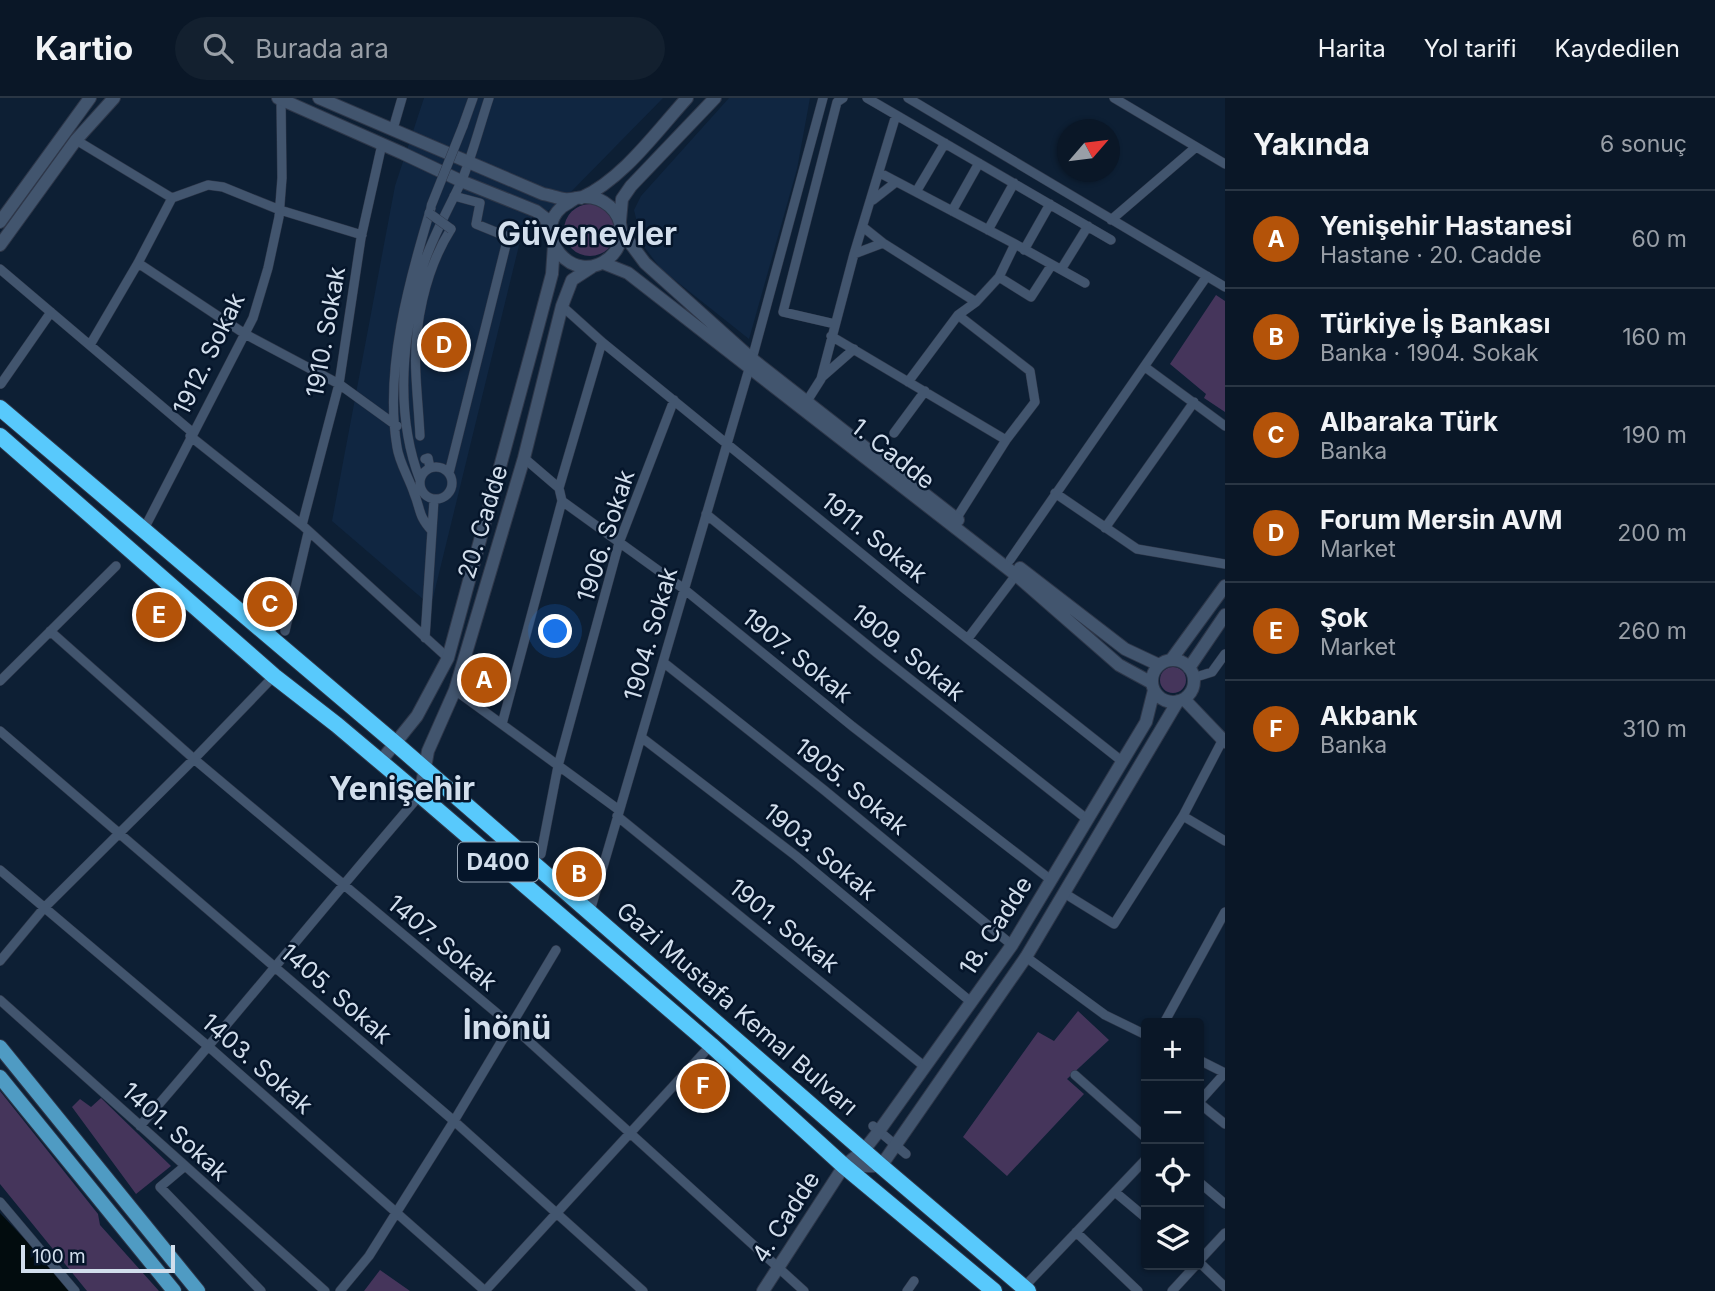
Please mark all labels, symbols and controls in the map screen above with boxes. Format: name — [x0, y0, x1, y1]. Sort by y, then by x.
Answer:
search box — [175, 17, 665, 80]
text: Kartio — [35, 28, 133, 68]
icon: search — [199, 29, 237, 67]
text: Burada ara — [255, 33, 389, 64]
text: Harita — [1318, 34, 1386, 63]
text: Yol tarifi — [1424, 34, 1517, 63]
text: Kaydedilen — [1555, 34, 1680, 63]
north arrow — [1057, 119, 1120, 182]
text: Yakında — [1253, 126, 1370, 162]
text: 6 sonuç — [1600, 130, 1687, 158]
text: Yenişehir Hastanesi — [1320, 210, 1572, 241]
district label: Güvenevler — [497, 214, 677, 253]
text: A — [1267, 225, 1285, 253]
text: 60 m — [1632, 225, 1687, 253]
text: Hastane · 20. Cadde — [1320, 241, 1542, 269]
street label: 1910. Sokak — [300, 264, 351, 400]
street label: 1912. Sokak — [167, 288, 251, 420]
text: Türkiye İş Bankası — [1320, 308, 1550, 339]
pin: D — [421, 319, 467, 371]
text: B — [1268, 323, 1284, 351]
text: 160 m — [1622, 323, 1687, 351]
text: Banka · 1904. Sokak — [1320, 339, 1539, 367]
text: Albaraka Türk — [1320, 406, 1498, 437]
street label: 1. Cadde — [846, 412, 941, 495]
text: C — [1267, 421, 1285, 449]
text: 190 m — [1622, 421, 1687, 449]
text: Banka — [1320, 437, 1387, 465]
street label: 20. Cadde — [452, 462, 514, 582]
street label: 1906. Sokak — [571, 466, 641, 606]
street label: 1911. Sokak — [816, 486, 933, 589]
text: Forum Mersin AVM — [1320, 504, 1562, 535]
text: D — [1268, 519, 1284, 547]
text: 200 m — [1617, 519, 1687, 547]
text: Market — [1320, 535, 1396, 563]
street label: 1904. Sokak — [618, 564, 683, 704]
pin: C — [247, 578, 293, 630]
pin: E — [136, 589, 182, 641]
street label: 1909. Sokak — [846, 598, 971, 707]
street label: 1907. Sokak — [736, 602, 858, 709]
text: Şok — [1320, 602, 1368, 633]
your location — [538, 614, 572, 648]
text: E — [1269, 617, 1283, 645]
text: 260 m — [1618, 617, 1687, 645]
text: Market — [1320, 633, 1396, 661]
pin: A — [461, 654, 507, 706]
text: Akbank — [1320, 700, 1418, 731]
text: F — [1269, 715, 1283, 743]
text: 310 m — [1622, 715, 1687, 743]
text: Banka — [1320, 731, 1387, 759]
street label: 1905. Sokak — [789, 732, 914, 841]
district label: Yenişehir — [329, 769, 475, 808]
street label: 1903. Sokak — [758, 797, 883, 906]
road number: D400 — [458, 842, 538, 882]
pin: B — [556, 848, 602, 900]
street label: 18. Cadde — [953, 871, 1038, 981]
street label: 1901. Sokak — [724, 873, 845, 979]
street label: 1407. Sokak — [382, 889, 503, 997]
street label: Gazi Mustafa Kemal Bulvarı — [611, 896, 864, 1121]
street label: 1405. Sokak — [275, 938, 398, 1050]
street label: 1403. Sokak — [196, 1007, 319, 1120]
district label: İnönü — [463, 1008, 551, 1047]
map controls — [1141, 1018, 1204, 1270]
button: + — [1141, 1018, 1204, 1081]
pin: F — [680, 1060, 726, 1112]
street label: 1401. Sokak — [116, 1076, 235, 1187]
button: − — [1141, 1081, 1204, 1144]
button: locate — [1141, 1144, 1204, 1207]
street label: 4. Cadde — [745, 1166, 826, 1268]
button: layers — [1141, 1207, 1204, 1270]
scale bar — [21, 1242, 175, 1274]
text: 100 m — [32, 1245, 86, 1268]

